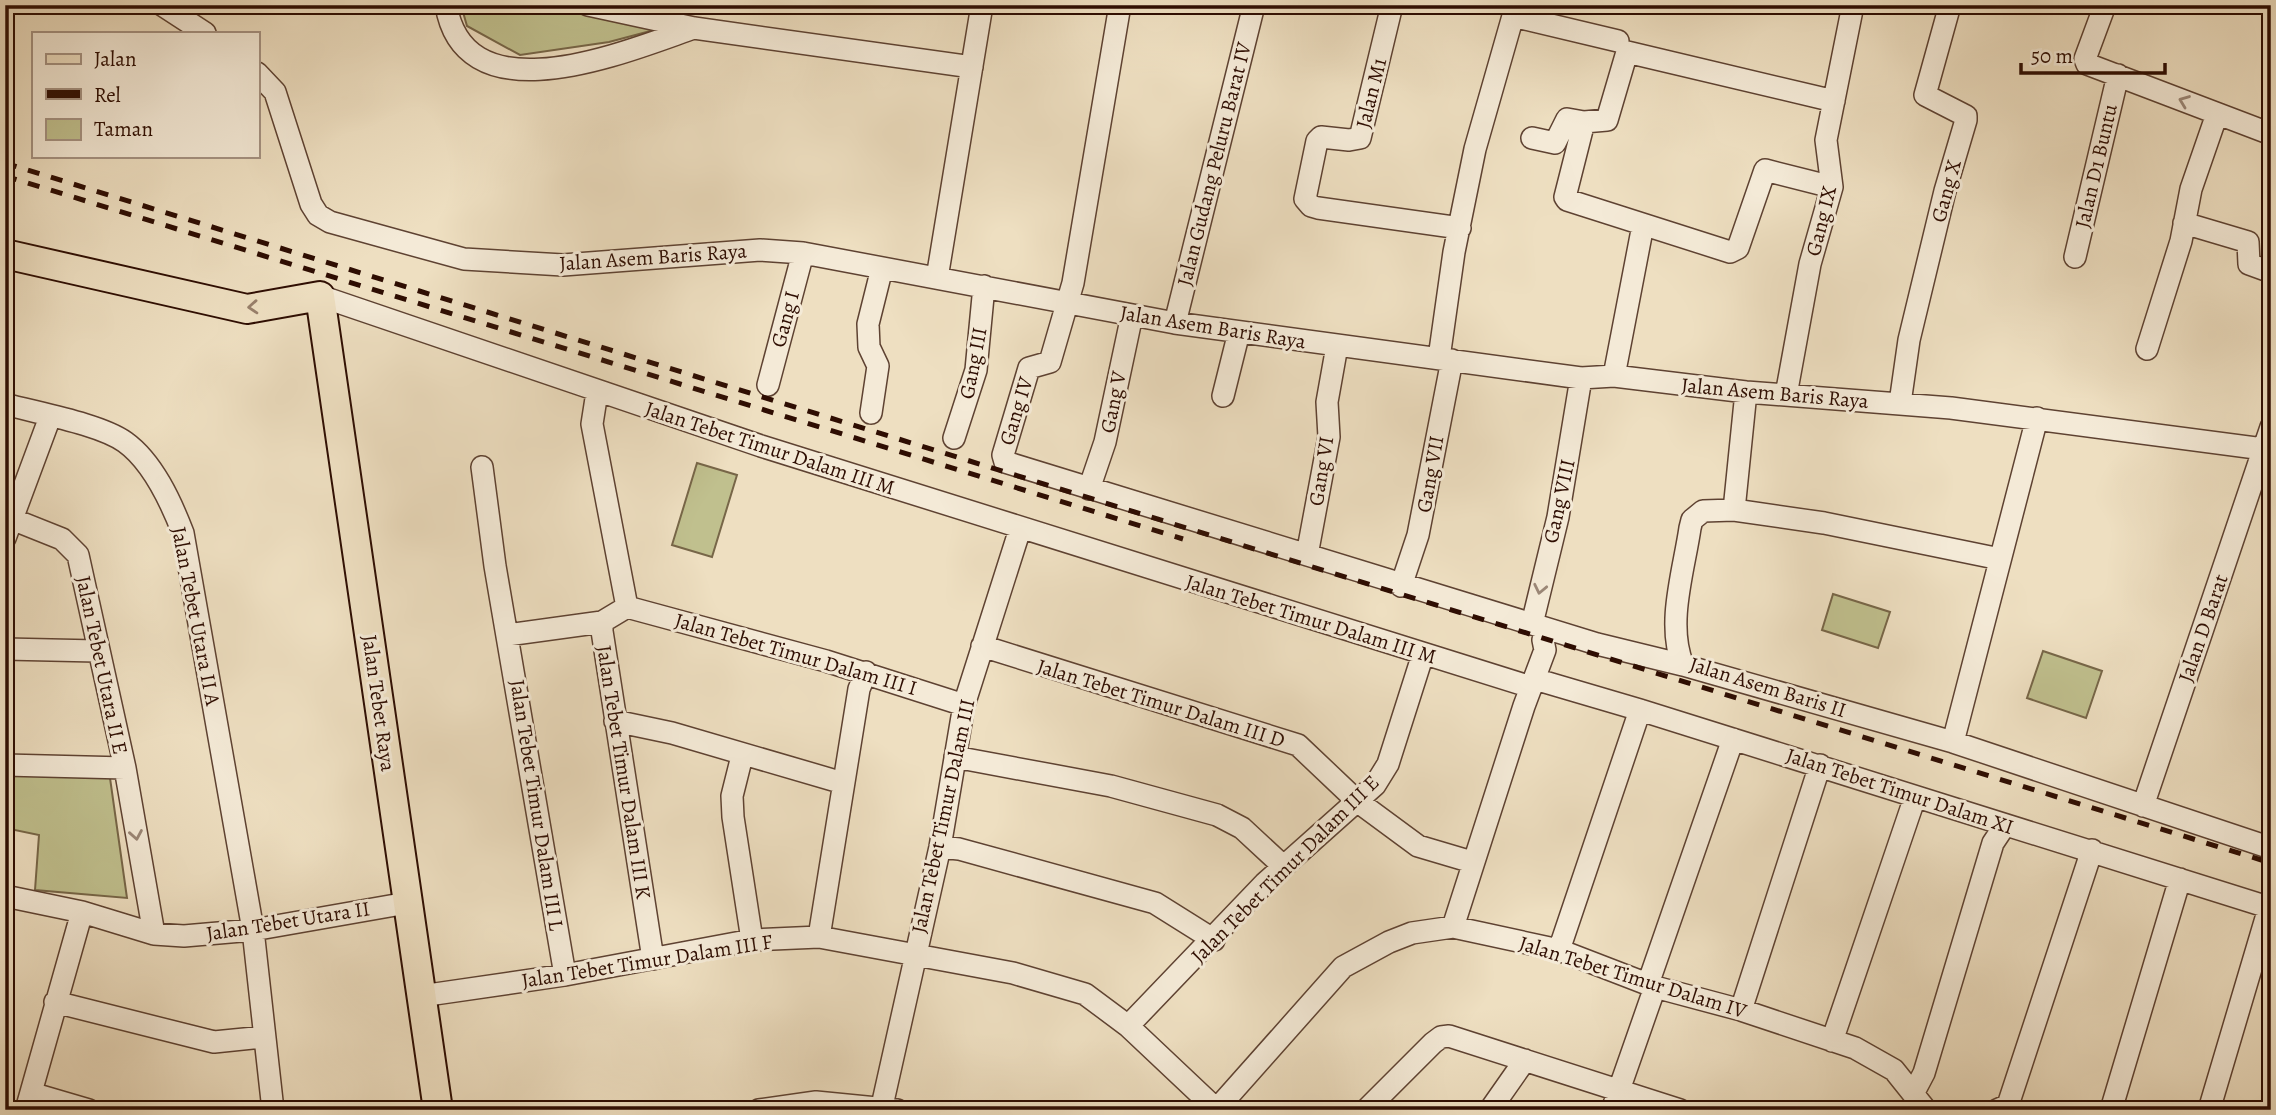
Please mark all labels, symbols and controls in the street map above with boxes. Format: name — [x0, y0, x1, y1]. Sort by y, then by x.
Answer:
legend — [32, 32, 259, 158]
scale bar — [2021, 32, 2164, 76]
street label: Jalan Gudang Peluru Barat IV — [1170, 39, 1258, 289]
text: 50 m — [2031, 42, 2073, 70]
text: Jalan — [94, 45, 136, 73]
street label: Jalan M1 — [1349, 55, 1393, 131]
text: Rel — [94, 81, 121, 109]
one-way arrow — [2179, 95, 2191, 109]
street label: Jalan D1 Buntu — [2068, 101, 2124, 231]
text: Taman — [94, 115, 153, 143]
street label: Gang X — [1924, 156, 1968, 225]
street label: Gang IX — [1799, 183, 1843, 259]
street label: Jalan Asem Baris Raya — [558, 236, 748, 278]
street label: Gang I — [764, 288, 806, 350]
street label: Jalan Asem Baris Raya — [1118, 298, 1308, 356]
one-way arrow — [247, 299, 258, 314]
street label: Gang III — [952, 325, 994, 401]
street label: Gang V — [1093, 368, 1133, 435]
street label: Jalan Asem Baris Raya — [1680, 371, 1870, 415]
street label: Gang IV — [992, 373, 1040, 449]
street label: Jalan Tebet Timur Dalam III M — [642, 394, 898, 502]
street label: Gang VII — [1409, 433, 1451, 515]
street label: Gang VI — [1302, 434, 1340, 508]
street label: Gang VIII — [1536, 456, 1582, 546]
street label: Jalan Tebet Utara II A — [165, 524, 227, 709]
street label: Jalan Tebet Timur Dalam III M — [1182, 567, 1440, 671]
street label: Jalan D Barat — [2171, 570, 2235, 686]
street label: Jalan Tebet Utara II E — [69, 573, 135, 757]
one-way arrow — [1533, 583, 1548, 595]
street label: Jalan Tebet Timur Dalam III I — [672, 606, 920, 702]
street label: Jalan Tebet Raya — [356, 633, 402, 773]
street label: Jalan Tebet Timur Dalam III K — [590, 643, 658, 901]
street label: Jalan Asem Baris II — [1686, 650, 1850, 724]
street label: Jalan Tebet Timur Dalam III D — [1034, 652, 1288, 754]
street label: Jalan Tebet Timur Dalam III L — [503, 677, 571, 933]
street label: Jalan Tebet Timur Dalam III — [904, 696, 982, 936]
street label: Jalan Tebet Timur Dalam XI — [1783, 741, 2017, 841]
street label: Jalan Tebet Timur Dalam III E — [1185, 769, 1385, 969]
one-way arrow — [128, 829, 143, 841]
street label: Jalan Tebet Utara II — [204, 894, 372, 948]
street label: Jalan Tebet Timur Dalam III F — [519, 927, 775, 995]
street label: Jalan Tebet Timur Dalam IV — [1516, 929, 1750, 1025]

